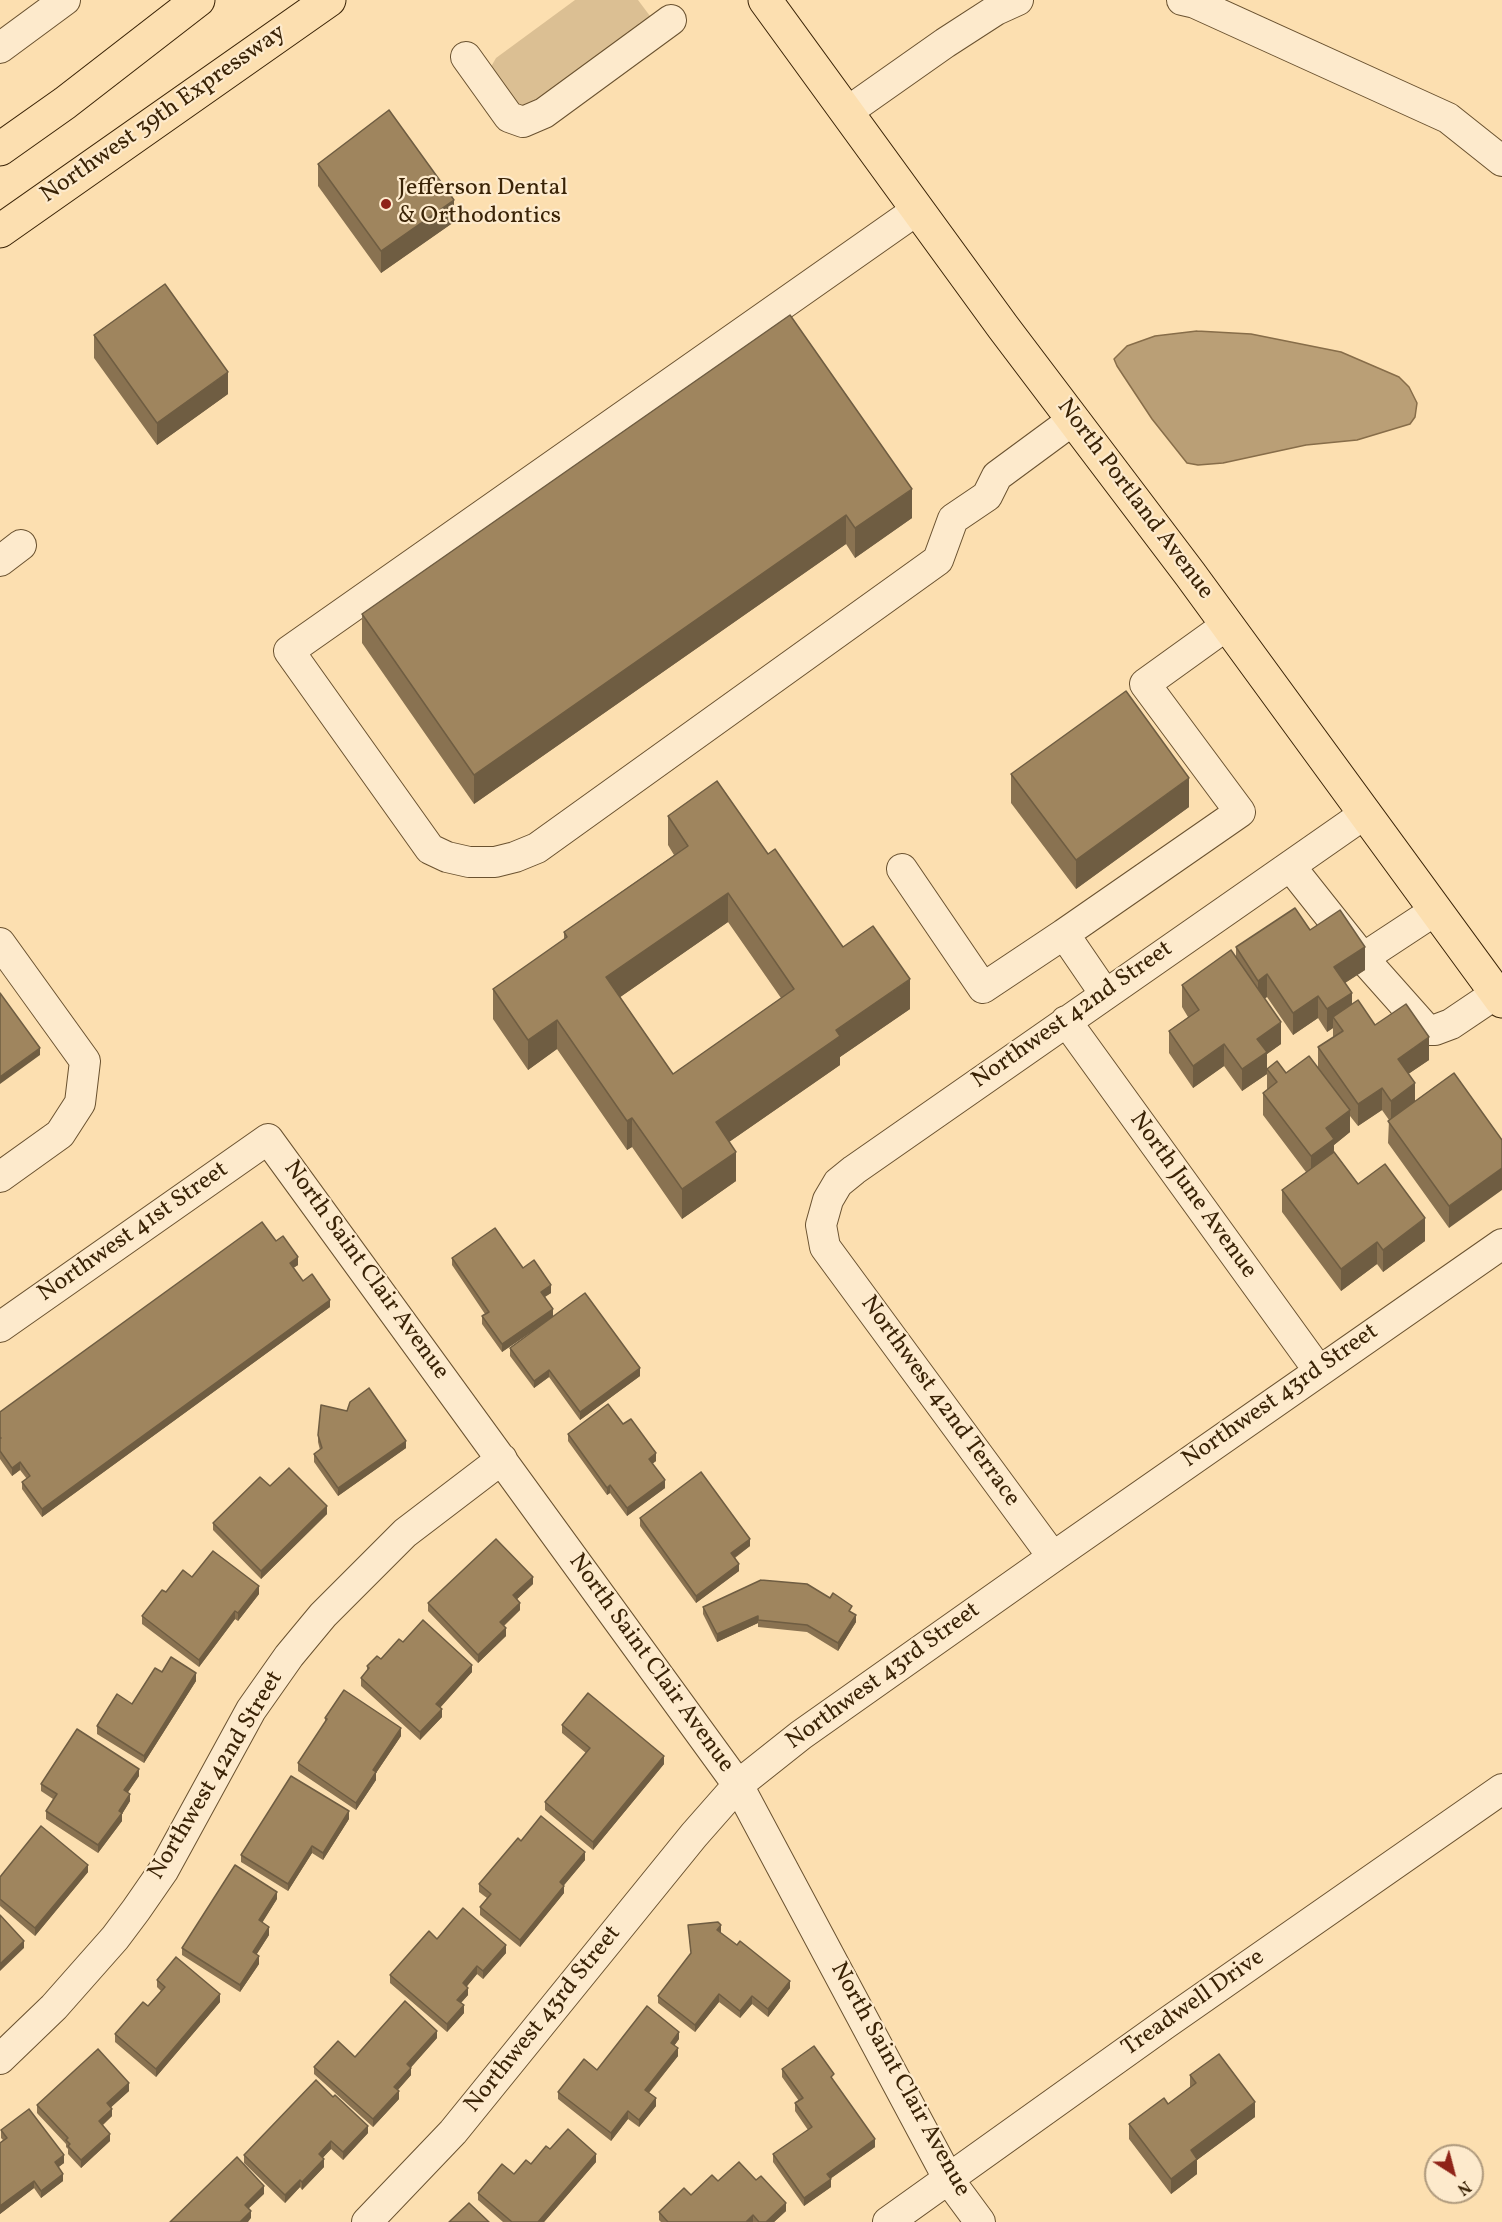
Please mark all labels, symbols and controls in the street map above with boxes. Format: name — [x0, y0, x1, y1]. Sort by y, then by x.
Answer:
street label: Northwest 39th Expressway — [36, 19, 292, 211]
place label: Jefferson Dental & Orthodontics — [398, 176, 568, 232]
marker: Jefferson Dental & Orthodontics — [379, 197, 393, 211]
street label: North Portland Avenue — [1049, 394, 1219, 606]
street label: Northwest 42nd Street — [967, 936, 1179, 1096]
street label: North June Avenue — [1122, 1107, 1262, 1285]
street label: Northwest 41st Street — [33, 1156, 235, 1310]
street label: North Saint Clair Avenue — [276, 1156, 454, 1386]
street label: Northwest 42nd Terrace — [853, 1291, 1025, 1513]
street label: Northwest 43rd Street — [1177, 1319, 1385, 1475]
street label: North Saint Clair Avenue — [561, 1549, 739, 1779]
street label: Northwest 43rd Street — [781, 1597, 987, 1757]
street label: Northwest 42nd Street — [143, 1666, 291, 1886]
street label: Northwest 43rd Street — [460, 1921, 628, 2119]
street label: Treadwell Drive — [1117, 1944, 1271, 2064]
street label: North Saint Clair Avenue — [823, 1958, 975, 2202]
north arrow — [1424, 2144, 1484, 2204]
text: N — [1452, 2175, 1475, 2199]

